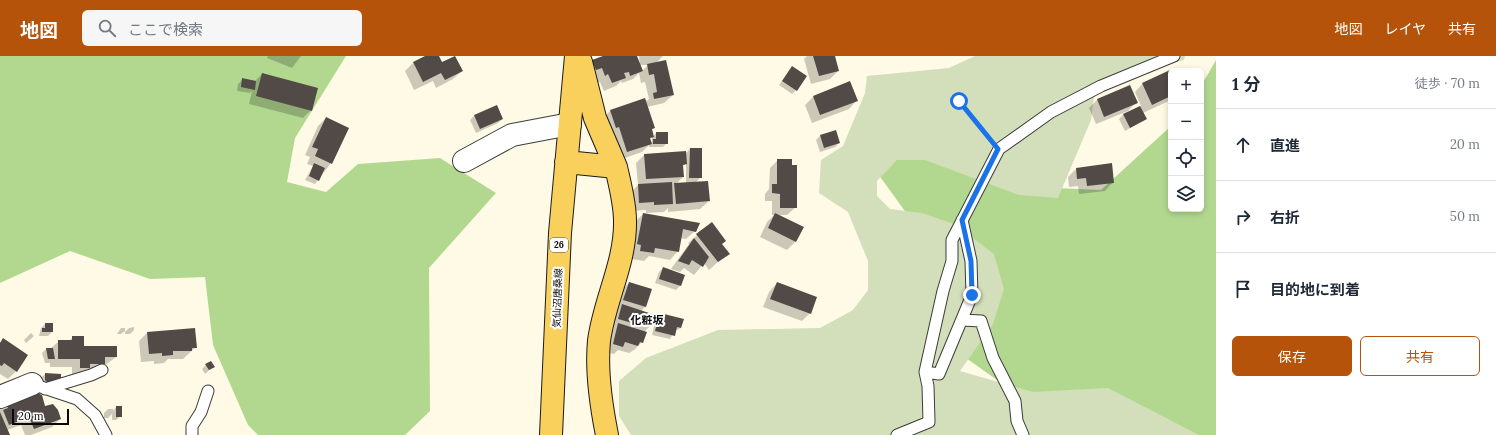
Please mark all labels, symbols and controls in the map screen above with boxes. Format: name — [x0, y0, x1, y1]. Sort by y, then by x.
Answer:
search box — [82, 10, 362, 46]
icon: search — [96, 17, 118, 39]
text: 地図 — [20, 18, 58, 42]
text: ここで検索 — [128, 20, 203, 39]
text: 地図 — [1334, 20, 1362, 38]
text: レイヤ — [1384, 20, 1426, 38]
text: 共有 — [1448, 20, 1476, 38]
map controls — [1168, 68, 1204, 212]
button: + — [1168, 68, 1204, 104]
text: 1 分 — [1232, 73, 1260, 95]
text: 徒歩 · 70 m — [1415, 75, 1480, 92]
route start — [950, 92, 968, 110]
button: − — [1168, 104, 1204, 140]
icon: ahead — [1232, 134, 1254, 156]
text: 直進 — [1270, 136, 1300, 155]
text: 20 m — [1450, 136, 1480, 153]
button: locate — [1168, 140, 1204, 176]
button: layers — [1168, 176, 1204, 212]
icon: right — [1232, 206, 1254, 228]
text: 右折 — [1270, 208, 1300, 227]
text: 50 m — [1450, 208, 1480, 225]
road number: 26 — [550, 238, 568, 252]
street label: 気仙沼唐桑線 — [550, 268, 565, 328]
icon: arrive — [1232, 278, 1254, 300]
text: 目的地に到着 — [1270, 280, 1360, 299]
route end — [963, 286, 981, 304]
district label: 化粧坂 — [631, 313, 664, 327]
button: 保存 — [1232, 336, 1352, 376]
button: 共有 — [1360, 336, 1480, 376]
scale bar — [12, 407, 69, 426]
text: 20 m — [18, 409, 43, 423]

